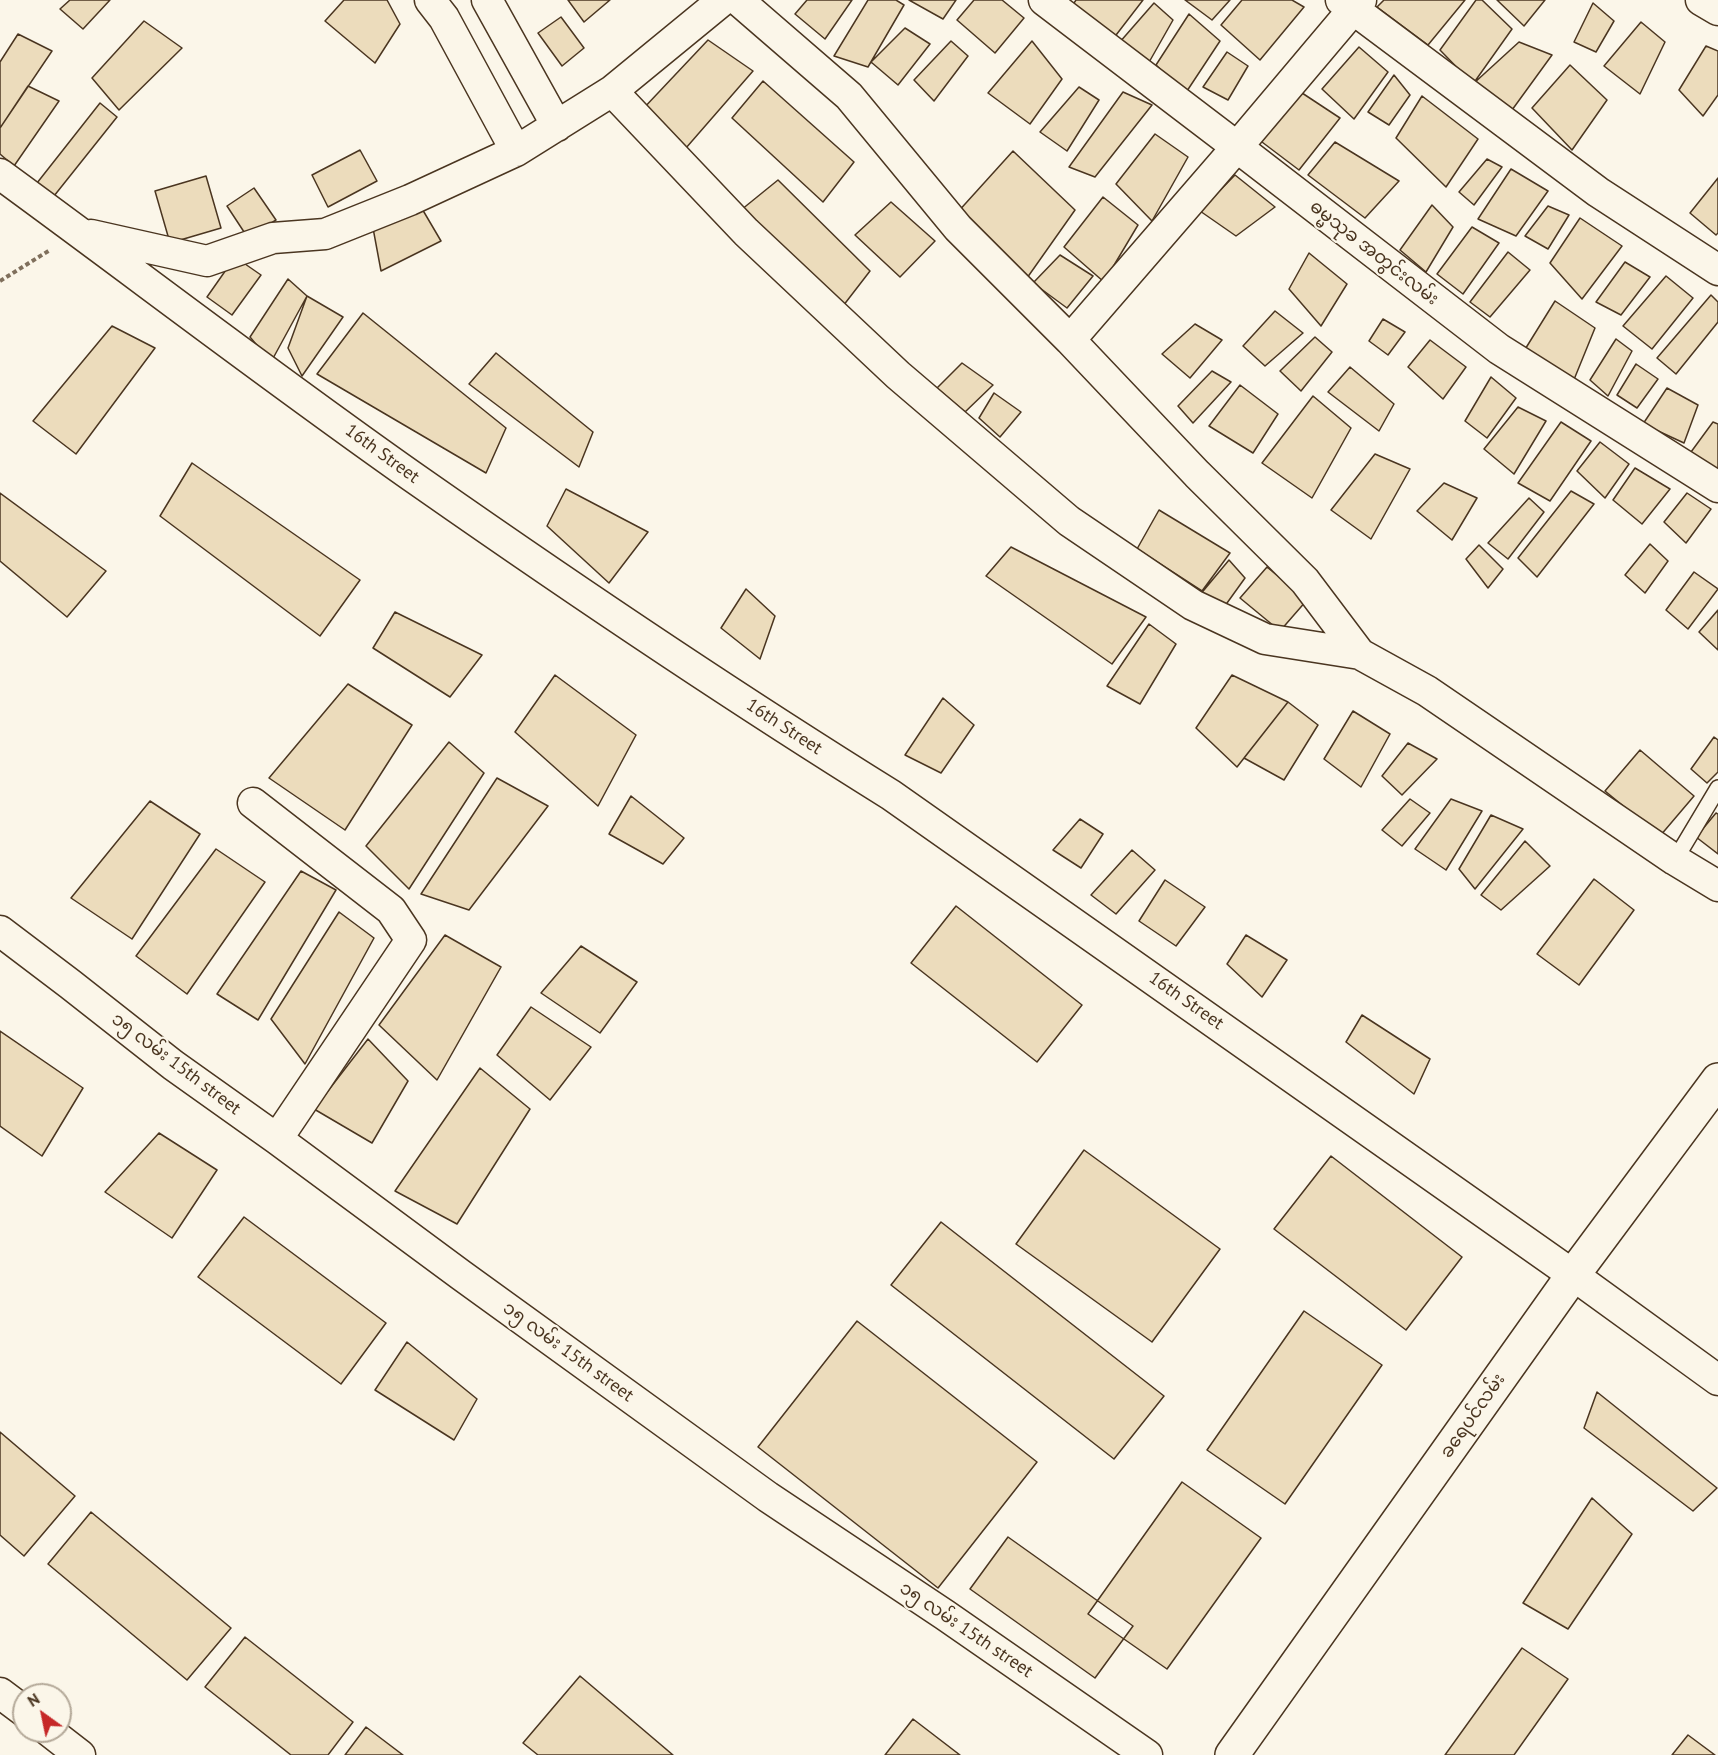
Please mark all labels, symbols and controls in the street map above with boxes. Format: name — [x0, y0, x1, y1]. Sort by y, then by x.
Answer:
street label: ဓမ္မသုခ အတွင်းလမ်း — [1305, 196, 1443, 310]
street label: 16th Street — [341, 420, 423, 488]
street label: 16th Street — [742, 694, 826, 760]
street label: 16th Street — [1144, 967, 1228, 1035]
street label: ၁၅ လမ်း 15th street — [107, 1008, 245, 1120]
street label: ၁၅ လမ်း 15th street — [499, 1297, 637, 1407]
street label: ခရေပင်လမ်း — [1436, 1370, 1510, 1462]
street label: ၁၅ လမ်း 15th street — [895, 1577, 1037, 1683]
north arrow — [12, 1683, 72, 1743]
text: N — [23, 1688, 43, 1711]

